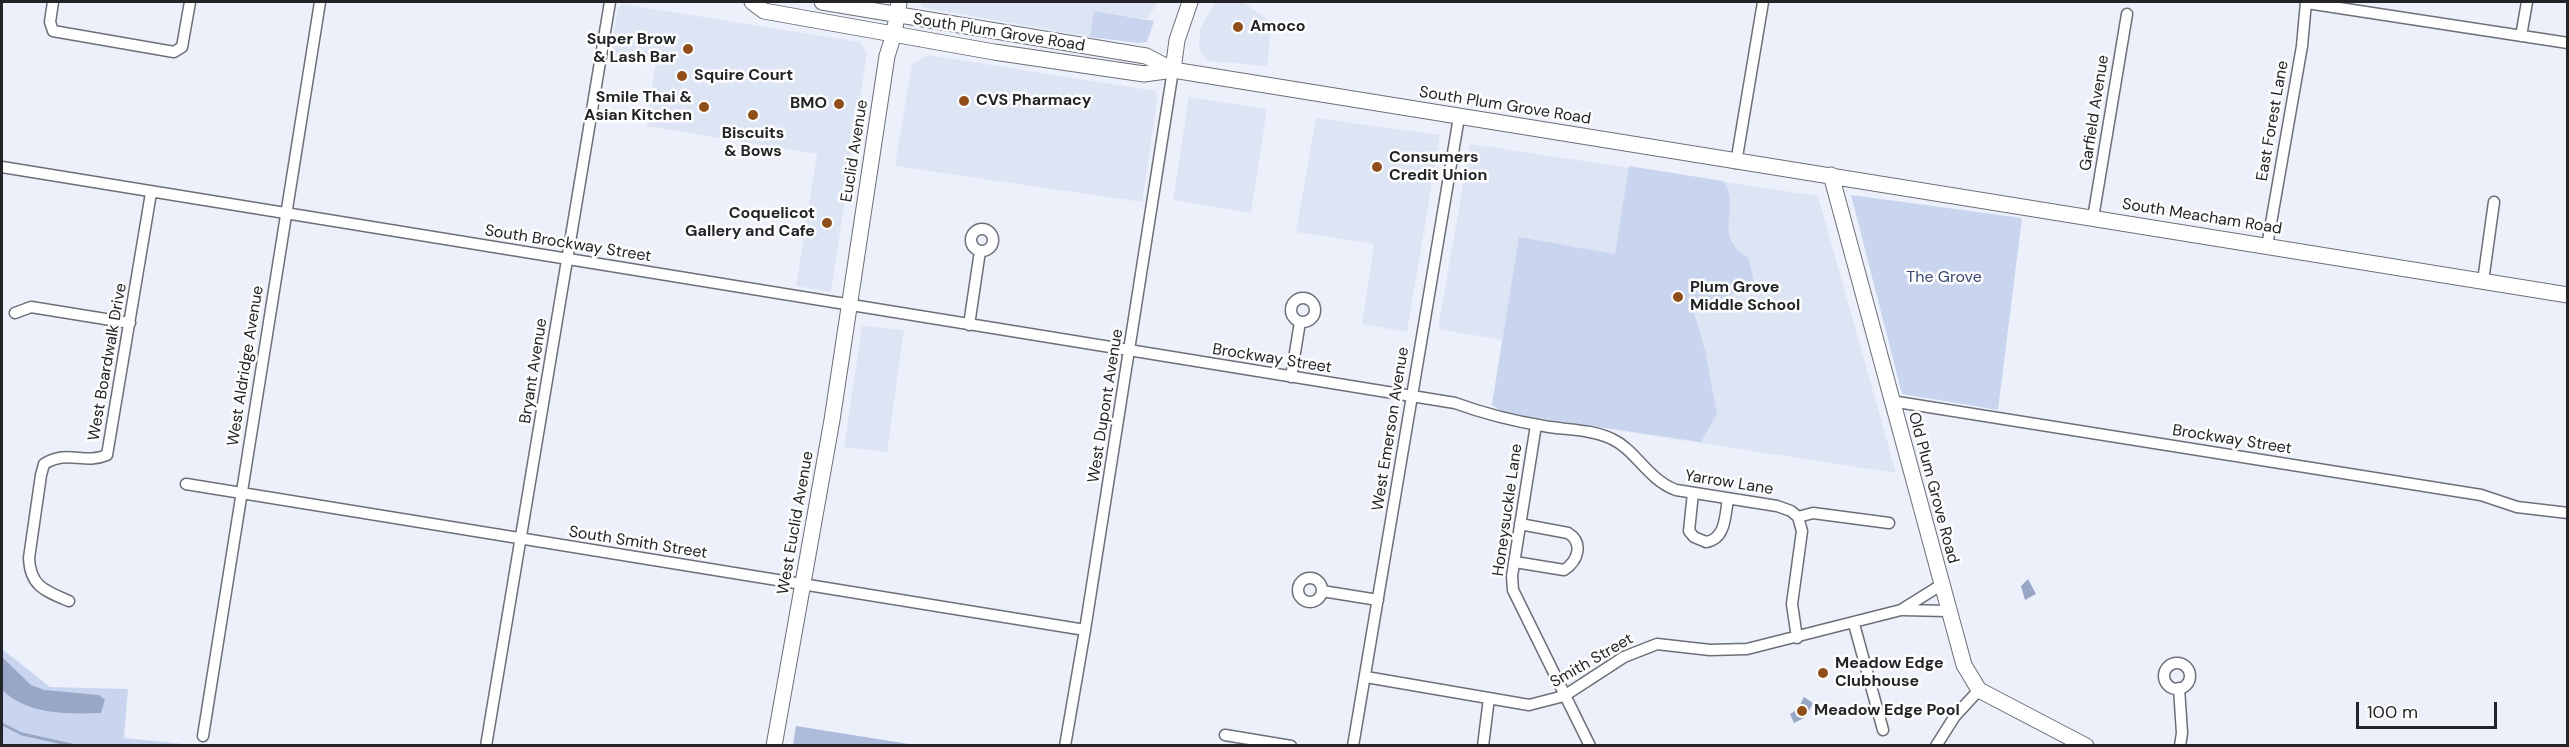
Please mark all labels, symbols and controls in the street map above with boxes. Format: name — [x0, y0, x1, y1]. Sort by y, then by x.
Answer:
street label: South Plum Grove Road — [912, 10, 1086, 56]
place label: Amoco — [1250, 17, 1306, 37]
marker: Amoco — [1231, 20, 1245, 34]
place label: Super Brow & Lash Bar — [587, 30, 676, 68]
marker: Super Brow & Lash Bar — [681, 42, 695, 56]
street label: Garfield Avenue — [2076, 54, 2114, 172]
street label: East Forest Lane — [2253, 59, 2293, 183]
place label: Squire Court — [694, 66, 793, 86]
marker: Squire Court — [675, 69, 689, 83]
street label: South Plum Grove Road — [1418, 83, 1592, 129]
place label: Smile Thai & Asian Kitchen — [584, 88, 692, 126]
place label: CVS Pharmacy — [976, 91, 1091, 111]
place label: BMO — [790, 94, 827, 114]
marker: CVS Pharmacy — [957, 94, 971, 108]
marker: BMO — [832, 97, 846, 111]
street label: Euclid Avenue — [837, 98, 873, 204]
marker: Smile Thai & Asian Kitchen — [697, 100, 711, 114]
marker: Biscuits & Bows — [746, 108, 760, 122]
place label: Biscuits & Bows — [722, 124, 784, 162]
place label: Consumers Credit Union — [1389, 148, 1487, 186]
marker: Consumers Credit Union — [1370, 160, 1384, 174]
street label: South Meacham Road — [2121, 195, 2283, 239]
place label: Coquelicot Gallery and Cafe — [685, 204, 815, 242]
marker: Coquelicot Gallery and Cafe — [820, 216, 834, 230]
street label: South Brockway Street — [483, 221, 653, 267]
park label: The Grove — [1906, 268, 1982, 288]
place label: Plum Grove Middle School — [1690, 278, 1800, 316]
street label: West Boardwalk Drive — [85, 282, 131, 442]
street label: West Aldridge Avenue — [224, 284, 268, 448]
marker: Plum Grove Middle School — [1671, 290, 1685, 304]
street label: Bryant Avenue — [516, 317, 552, 425]
street label: West Dupont Avenue — [1084, 328, 1128, 484]
street label: Brockway Street — [1211, 340, 1333, 378]
street label: West Emerson Avenue — [1369, 346, 1413, 512]
street label: Old Plum Grove Road — [1904, 410, 1962, 566]
street label: Brockway Street — [2171, 421, 2293, 459]
street label: Honeysuckle Lane — [1489, 443, 1527, 577]
street label: West Euclid Avenue — [774, 450, 818, 596]
street label: Yarrow Lane — [1683, 467, 1775, 499]
street label: South Smith Street — [567, 523, 709, 563]
street label: Smith Street — [1547, 630, 1637, 692]
place label: Meadow Edge Clubhouse — [1835, 654, 1944, 692]
marker: Meadow Edge Clubhouse — [1816, 666, 1830, 680]
scale bar — [2359, 690, 2500, 728]
text: 100 m — [2367, 700, 2418, 724]
place label: Meadow Edge Pool — [1814, 701, 1960, 721]
marker: Meadow Edge Pool — [1795, 704, 1809, 718]

